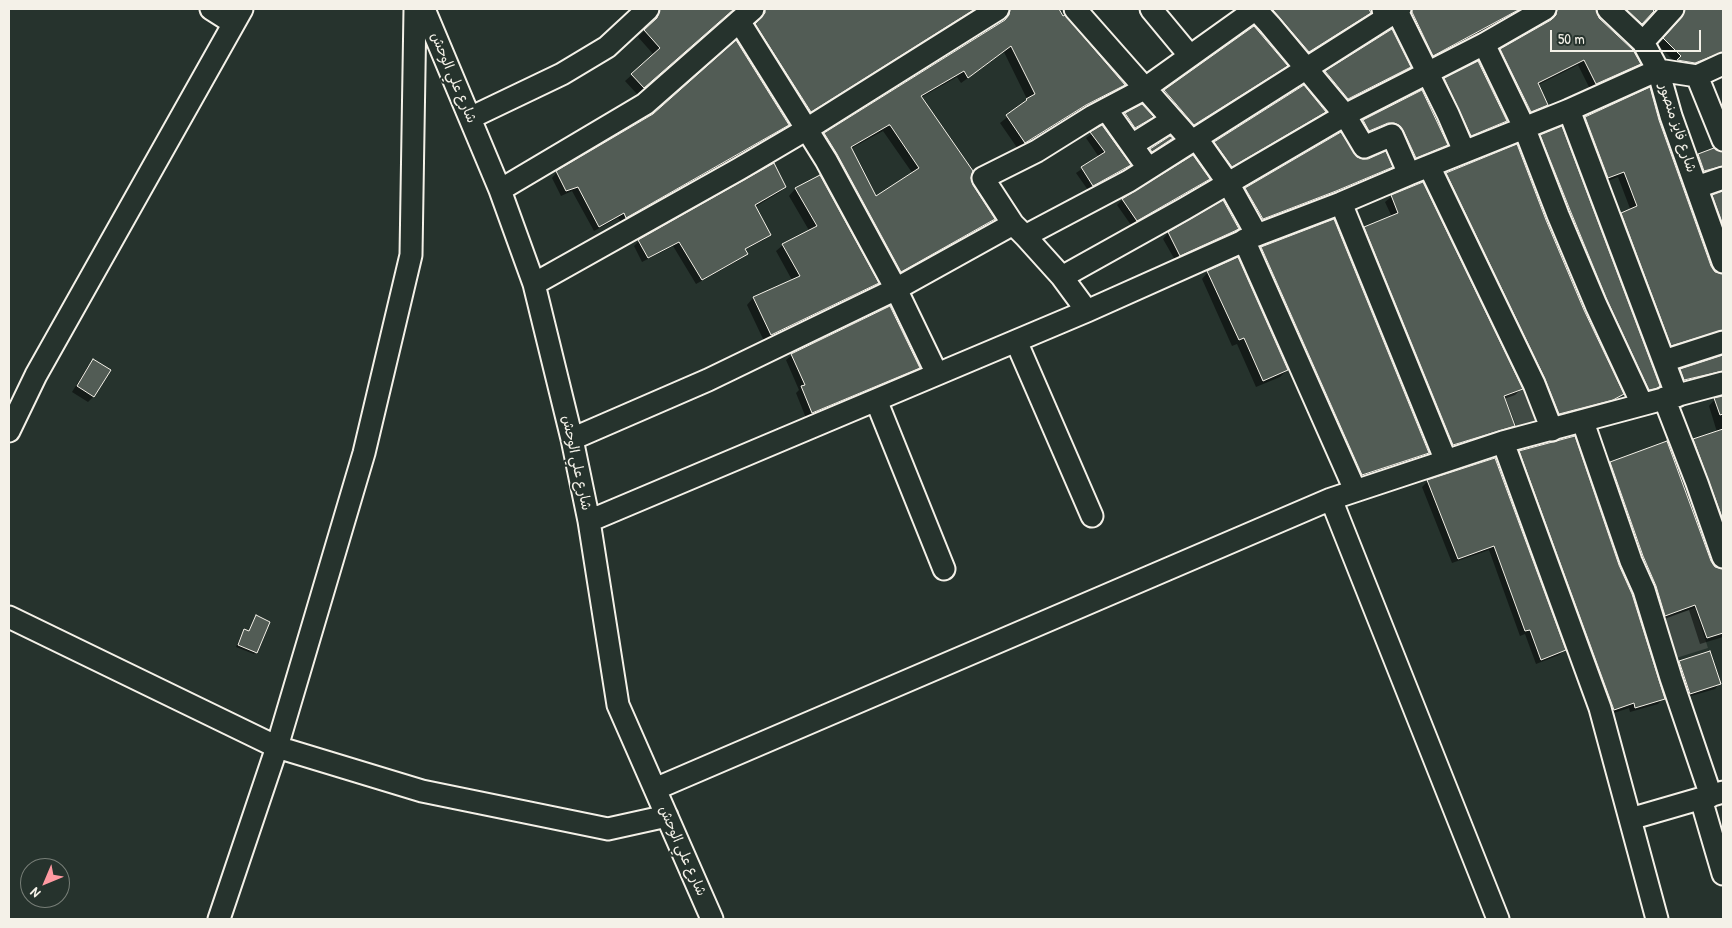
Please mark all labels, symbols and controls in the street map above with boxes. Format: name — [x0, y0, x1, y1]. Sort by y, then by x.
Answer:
scale bar — [1552, 20, 1703, 52]
text: 50 m — [1558, 28, 1585, 49]
street label: شارع علي الوحش — [426, 30, 480, 126]
street label: شارع فايز منصور — [1655, 81, 1699, 175]
street label: شارع علي الوحش — [558, 414, 594, 512]
street label: شارع علي الوحش — [655, 803, 709, 899]
north arrow — [20, 858, 70, 908]
text: N — [25, 884, 44, 903]

